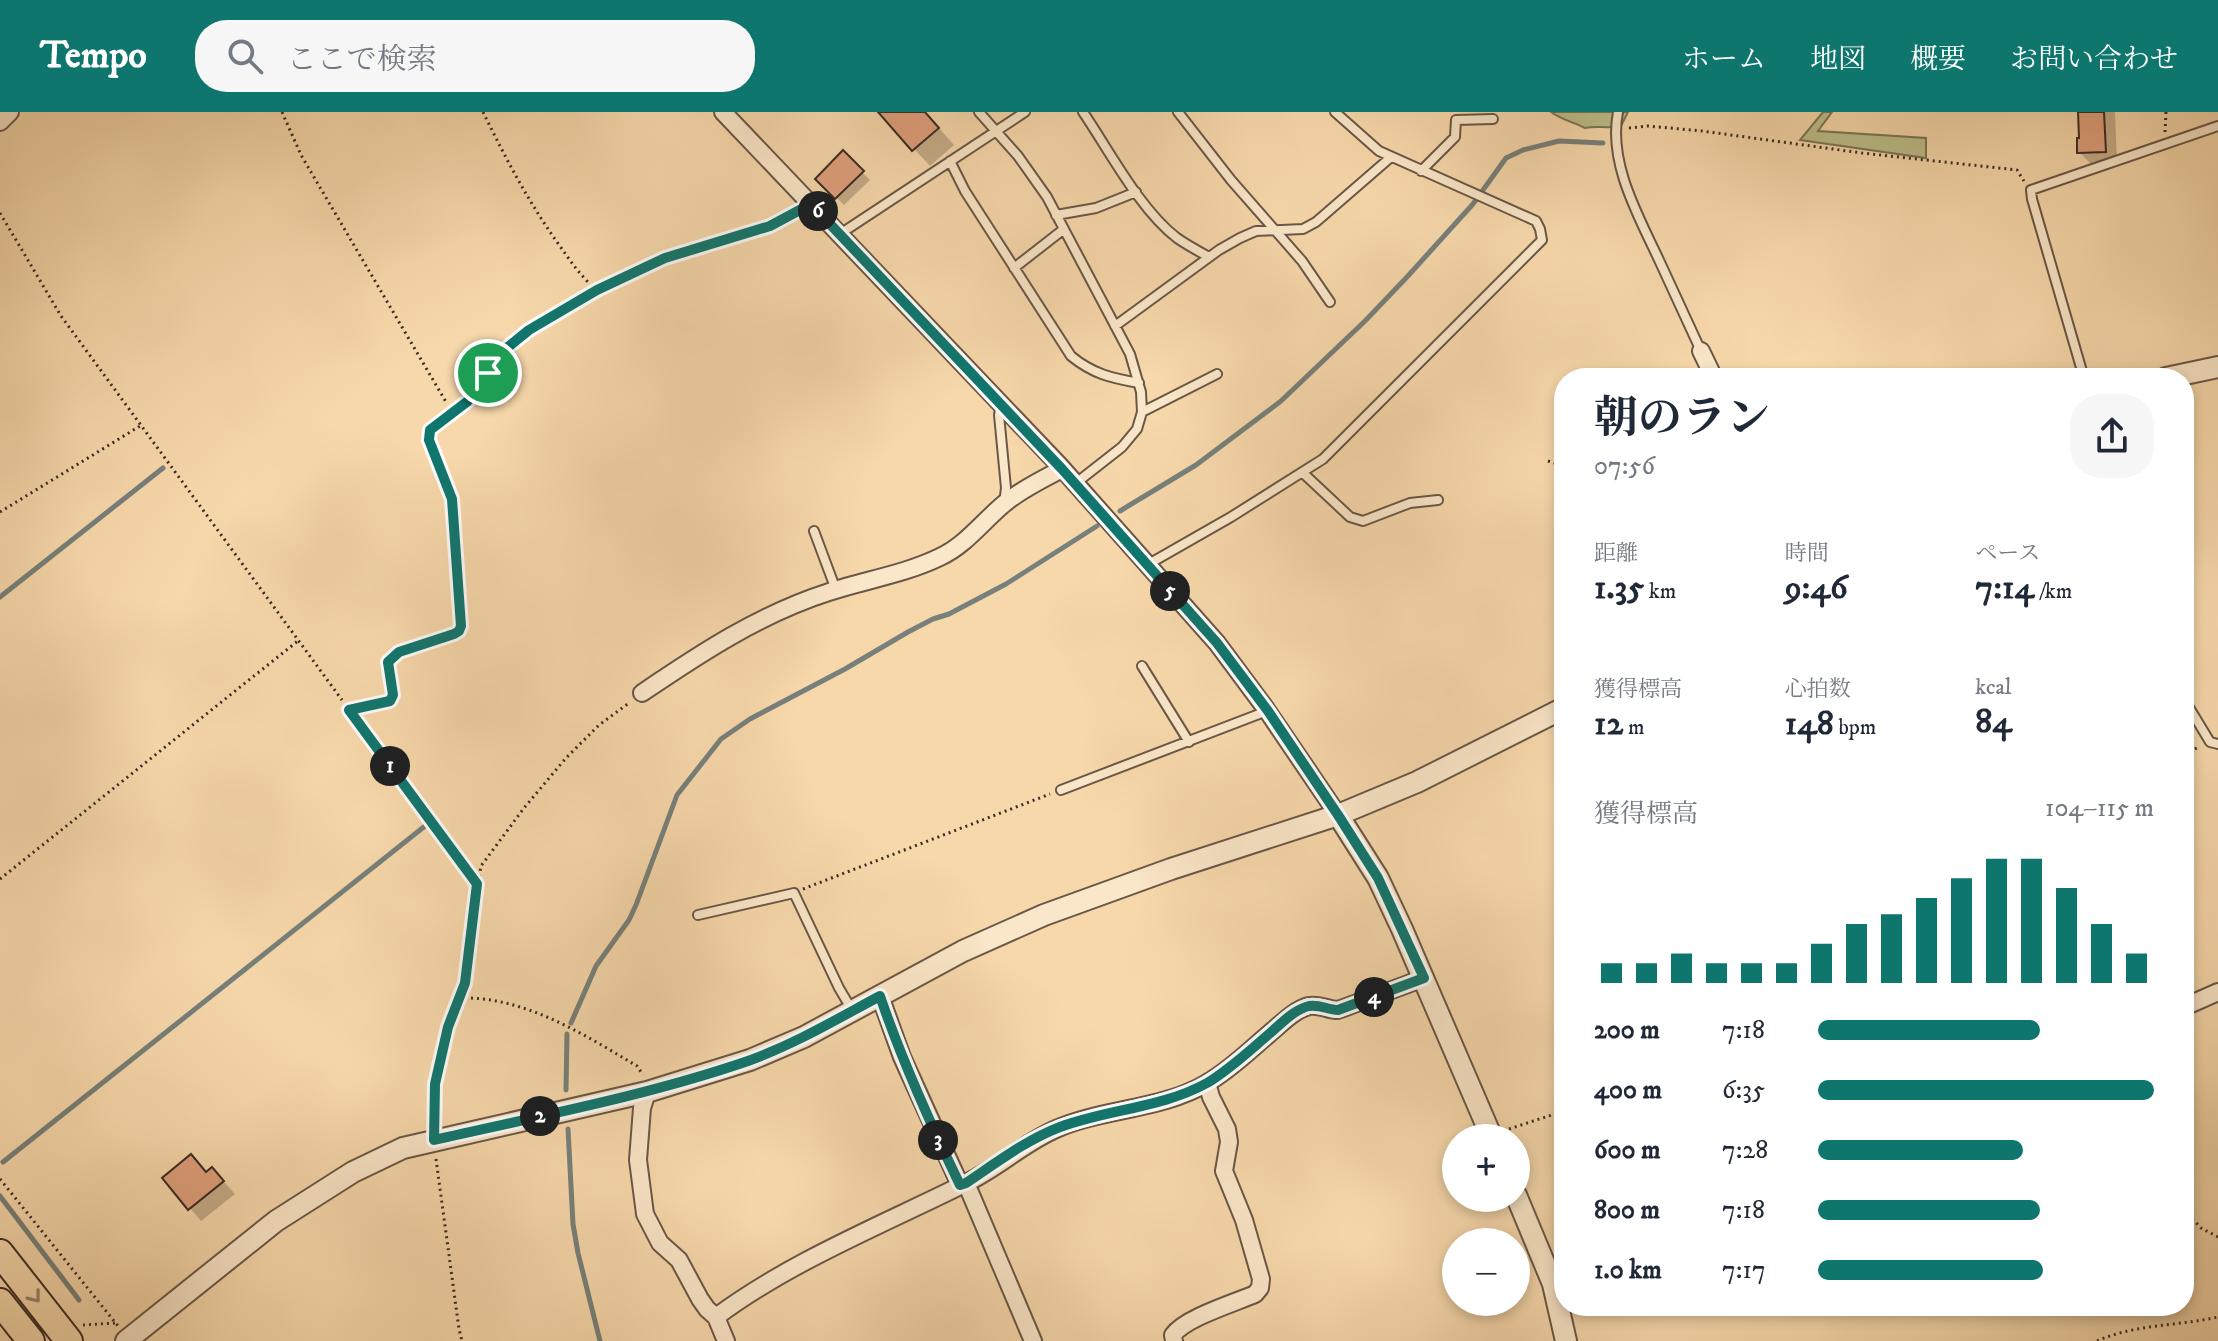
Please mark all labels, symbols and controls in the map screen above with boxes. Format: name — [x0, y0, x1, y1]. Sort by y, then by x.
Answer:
search box — [195, 20, 755, 92]
text: Tempo — [40, 32, 147, 80]
icon: search — [223, 34, 267, 78]
text: ここで検索 — [287, 42, 437, 79]
text: ホーム — [1682, 42, 1766, 77]
text: 地図 — [1810, 42, 1866, 77]
text: 概要 — [1910, 42, 1966, 77]
text: お問い合わせ — [2010, 42, 2178, 77]
pin: 6 — [798, 191, 838, 231]
text: 6 — [812, 197, 824, 224]
pin — [454, 339, 522, 407]
icon: arrive — [466, 351, 510, 395]
text: 朝のラン — [1594, 392, 1770, 447]
button: share — [2070, 394, 2154, 478]
text: 07:56 — [1594, 450, 1655, 483]
text: 距離 — [1594, 540, 1638, 567]
text: 時間 — [1785, 540, 1829, 567]
text: ペース — [1975, 540, 2040, 567]
text: 1.35 — [1594, 567, 1644, 609]
text: 9:46 — [1785, 567, 1848, 609]
text: 7:14 — [1975, 567, 2034, 609]
pin: 5 — [1150, 571, 1190, 611]
text: 5 — [1165, 577, 1175, 604]
text: km — [1644, 578, 1676, 605]
text: /km — [2034, 578, 2072, 605]
text: kcal — [1975, 674, 2011, 701]
text: 獲得標高 — [1594, 676, 1682, 703]
text: 心拍数 — [1785, 676, 1851, 703]
text: 84 — [1975, 701, 2012, 743]
text: 12 — [1594, 703, 1623, 745]
text: 148 — [1785, 703, 1834, 745]
text: m — [1623, 714, 1644, 741]
text: bpm — [1834, 714, 1876, 741]
pin: 1 — [370, 746, 410, 786]
text: 1 — [386, 752, 394, 779]
text: 104–115 m — [2045, 792, 2154, 825]
text: 獲得標高 — [1594, 798, 1698, 831]
pin: 4 — [1354, 977, 1394, 1017]
text: 4 — [1368, 983, 1380, 1010]
text: 200 m — [1594, 1014, 1660, 1047]
text: 7:18 — [1722, 1014, 1765, 1047]
text: 400 m — [1594, 1074, 1662, 1107]
text: 6:35 — [1722, 1074, 1765, 1107]
pin: 2 — [520, 1096, 560, 1136]
text: 2 — [535, 1102, 545, 1129]
pin: 3 — [918, 1120, 958, 1160]
map controls — [1442, 1124, 1530, 1316]
button: + — [1442, 1124, 1530, 1212]
text: 3 — [934, 1126, 942, 1153]
text: 600 m — [1594, 1134, 1661, 1167]
text: 7:28 — [1722, 1134, 1768, 1167]
text: 800 m — [1594, 1194, 1660, 1227]
text: 7:18 — [1722, 1194, 1765, 1227]
button: − — [1442, 1228, 1530, 1316]
text: 1.0 km — [1594, 1254, 1662, 1287]
text: 7:17 — [1722, 1254, 1766, 1287]
one-way arrow — [25, 1288, 39, 1303]

